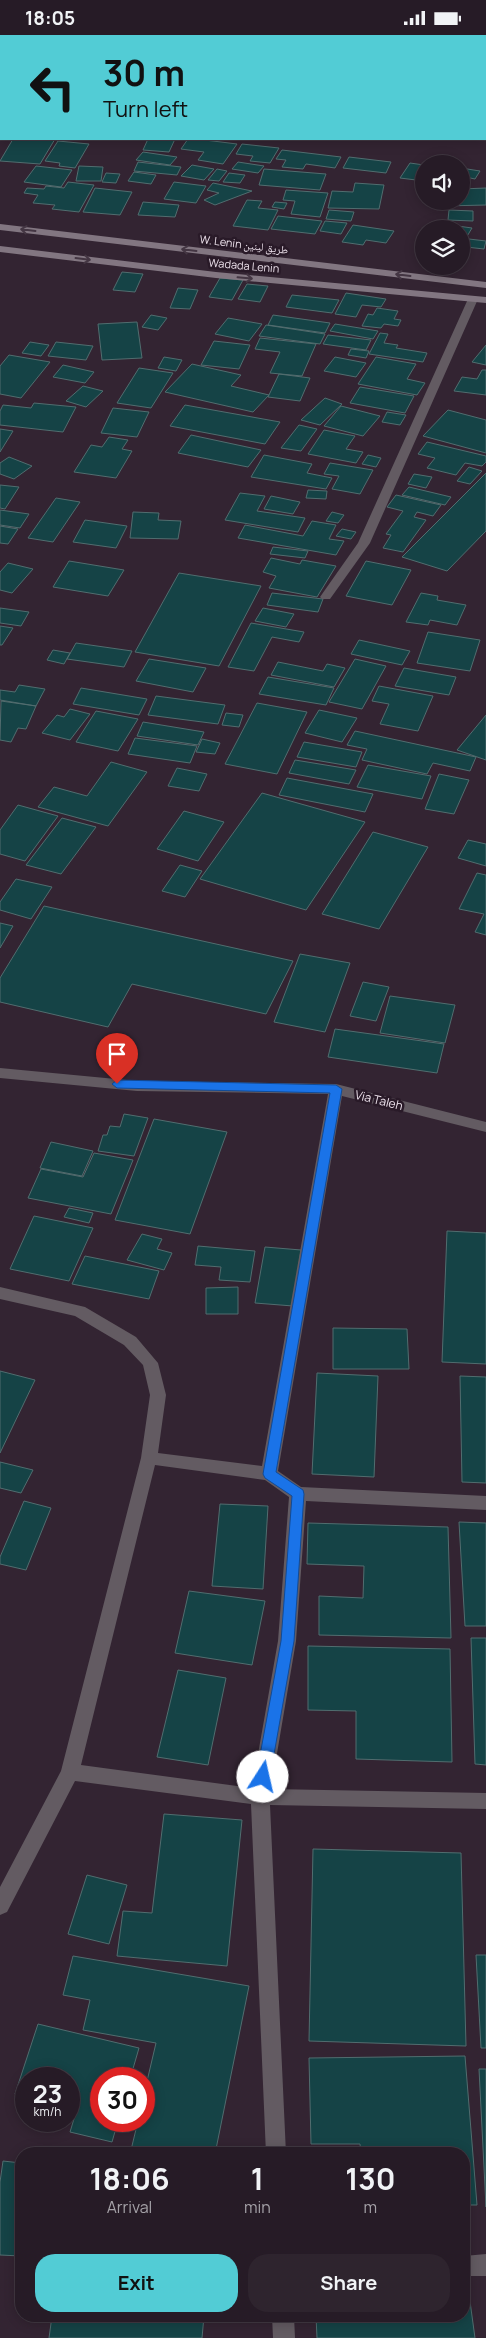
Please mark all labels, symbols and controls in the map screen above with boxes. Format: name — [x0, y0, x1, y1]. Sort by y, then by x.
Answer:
text: 18:05 — [25, 5, 75, 31]
text: 30 m — [103, 49, 185, 97]
icon: left — [20, 55, 85, 120]
text: Turn left — [103, 94, 188, 124]
map controls — [415, 155, 470, 275]
button: sound — [415, 155, 470, 210]
button: layers — [415, 220, 470, 275]
one-way arrow — [20, 225, 36, 235]
street label: W. Lenin طريق لينين — [199, 231, 289, 257]
one-way arrow — [182, 245, 198, 255]
one-way arrow — [75, 254, 91, 264]
street label: Wadada Lenin — [208, 254, 280, 276]
one-way arrow — [395, 270, 411, 280]
one-way arrow — [236, 273, 252, 283]
pin — [96, 1033, 138, 1084]
icon: arrive — [103, 1040, 131, 1068]
street label: Via Taleh — [353, 1086, 405, 1114]
position arrow — [236, 1750, 288, 1802]
speed limit sign: 30 — [90, 2067, 155, 2132]
text: 23 — [33, 2076, 62, 2111]
text: km/h — [34, 2103, 61, 2120]
text: 18:06 — [89, 2158, 170, 2199]
text: 1 — [251, 2158, 264, 2199]
text: 130 — [345, 2158, 396, 2199]
text: Arrival — [107, 2196, 152, 2218]
text: min — [244, 2196, 271, 2218]
text: m — [364, 2196, 377, 2218]
button: Exit — [35, 2254, 238, 2312]
button: Share — [248, 2254, 450, 2312]

